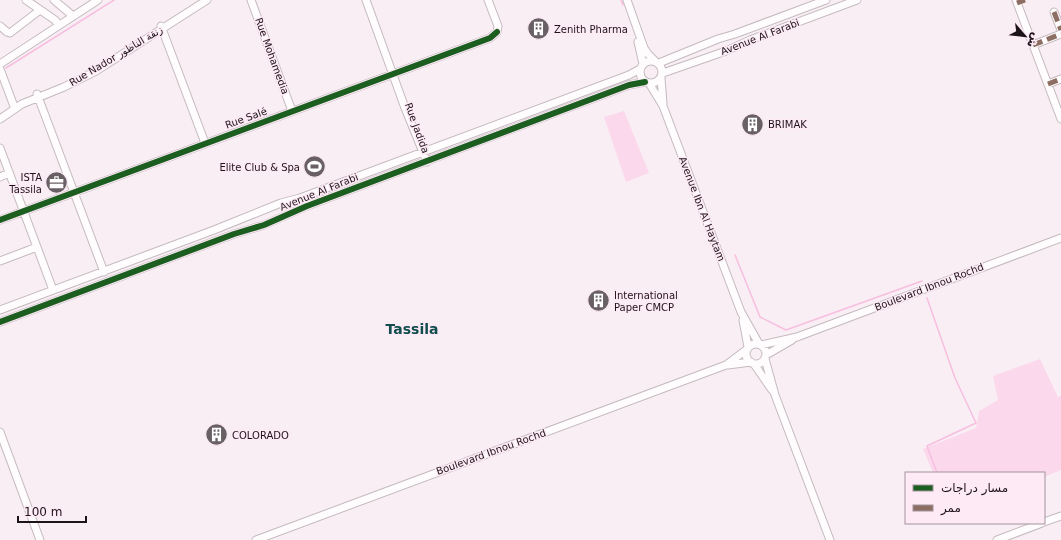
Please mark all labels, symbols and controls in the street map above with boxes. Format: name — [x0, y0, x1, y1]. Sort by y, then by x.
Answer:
street label: Rue Mohamedia — [253, 16, 291, 96]
building icon: Zenith Pharma — [526, 16, 552, 42]
north arrow — [1005, 16, 1045, 56]
street label: Avenue Al Farabi — [719, 17, 801, 57]
street label: Rue Nador زنقة الناظور — [67, 24, 165, 88]
place label: Zenith Pharma — [554, 24, 628, 35]
text: ش — [1024, 31, 1043, 50]
street label: Rue Jadida — [403, 101, 431, 155]
street label: Rue Salé — [224, 105, 268, 131]
building icon: BRIMAK — [739, 111, 765, 137]
place label: BRIMAK — [768, 119, 807, 130]
sports icon: Elite Club & Spa — [302, 154, 328, 180]
street label: Avenue Ibn Al Haytam — [677, 155, 727, 263]
place label: Elite Club & Spa — [219, 162, 300, 173]
office icon: ISTA Tassila — [44, 170, 70, 196]
street label: Avenue Al Farabi — [278, 171, 360, 213]
place label: ISTA Tassila — [8, 172, 42, 195]
street label: Boulevard Ibnou Rochd — [873, 261, 985, 313]
building icon: International Paper CMCP — [586, 288, 612, 314]
place label: International Paper CMCP — [614, 290, 678, 313]
district label: Tassila — [386, 321, 438, 337]
building icon: COLORADO — [203, 422, 229, 448]
street label: Boulevard Ibnou Rochd — [435, 427, 547, 477]
place label: COLORADO — [232, 430, 289, 441]
legend — [905, 472, 1045, 524]
text: مسار دراجات — [941, 481, 1008, 496]
scale bar — [18, 498, 86, 524]
text: ممر — [940, 501, 961, 516]
text: 100 m — [24, 505, 62, 519]

